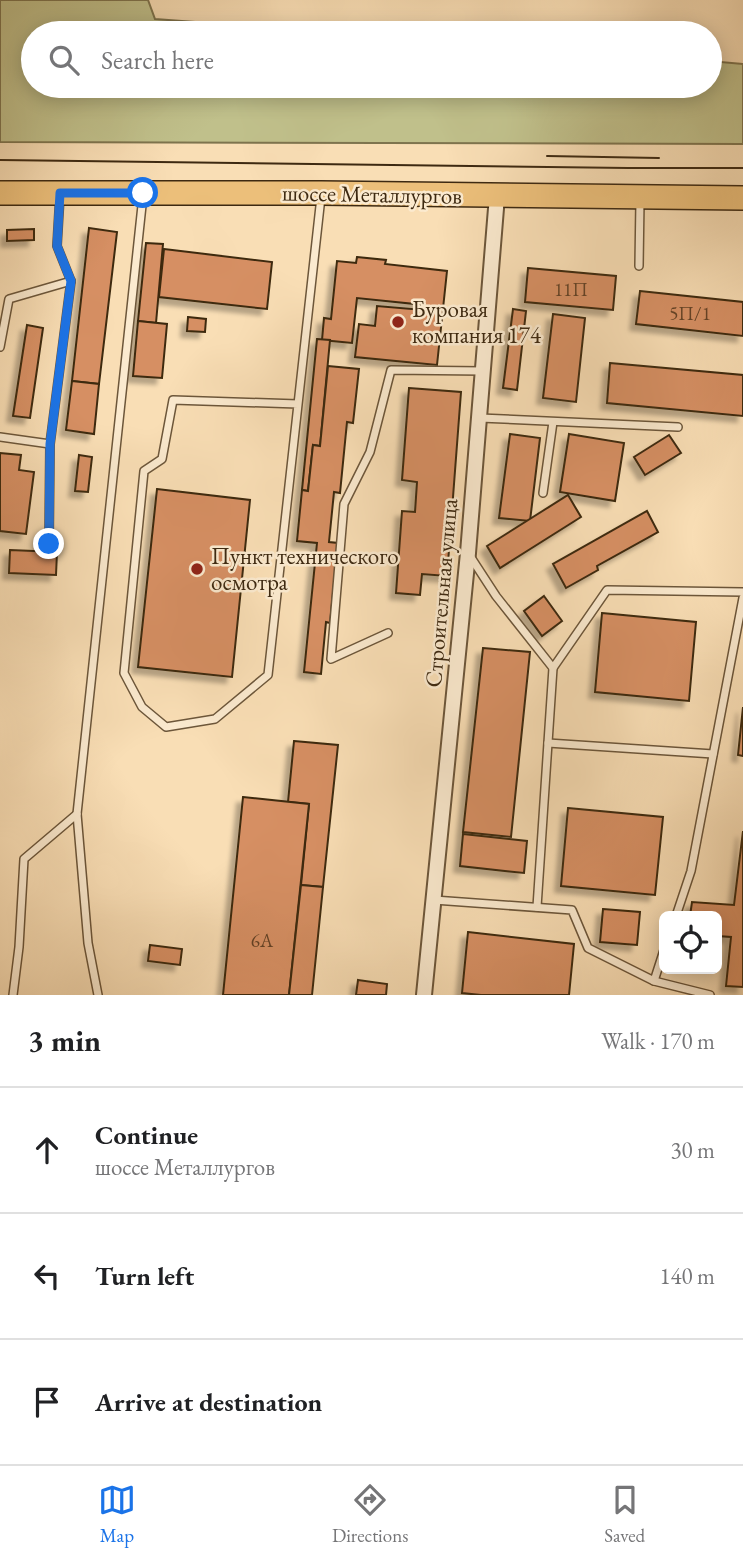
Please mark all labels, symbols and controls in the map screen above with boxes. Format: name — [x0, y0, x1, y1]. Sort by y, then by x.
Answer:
search box — [21, 21, 722, 98]
icon: search — [45, 41, 83, 79]
text: Search here — [101, 43, 214, 77]
route start — [127, 177, 158, 208]
street label: шоссе Металлургов — [282, 177, 462, 211]
house number: 11П — [554, 277, 588, 302]
place label: Буровая компания 174 — [412, 294, 542, 350]
house number: 5П/1 — [669, 301, 711, 326]
marker: Буровая компания 174 — [390, 314, 406, 330]
street label: Строительная улица — [418, 497, 464, 689]
route end — [33, 528, 64, 559]
place label: Пункт технического осмотра — [211, 541, 399, 597]
marker: Пункт технического осмотра — [189, 561, 205, 577]
map controls — [659, 911, 722, 974]
button: locate — [659, 911, 722, 974]
house number: 6А — [251, 928, 274, 953]
text: 3 min — [28, 1021, 101, 1060]
text: Walk · 170 m — [601, 1026, 715, 1056]
text: Continue — [95, 1118, 198, 1152]
icon: ahead — [28, 1131, 66, 1169]
text: 30 m — [670, 1135, 715, 1165]
text: шоссе Металлургов — [95, 1152, 275, 1182]
icon: left — [28, 1257, 66, 1295]
text: Turn left — [95, 1259, 194, 1293]
text: 140 m — [659, 1261, 715, 1291]
icon: arrive — [28, 1383, 66, 1421]
text: Arrive at destination — [95, 1385, 322, 1419]
tab: Map — [98, 1481, 136, 1548]
tab: Directions — [332, 1481, 408, 1548]
tab: Saved — [604, 1481, 645, 1548]

